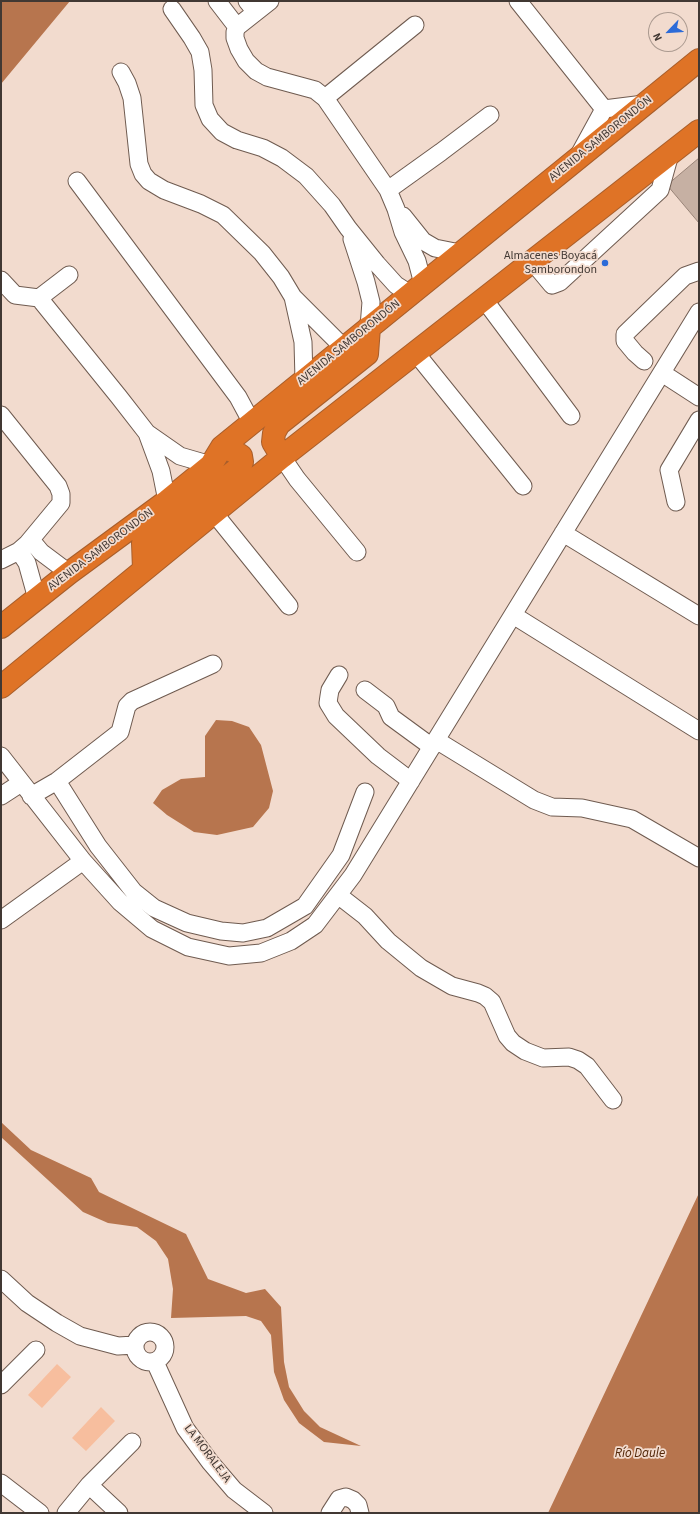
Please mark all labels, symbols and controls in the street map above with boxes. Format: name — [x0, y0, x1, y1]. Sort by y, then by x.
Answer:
north arrow — [648, 12, 688, 52]
text: N — [649, 30, 666, 43]
street label: AVENIDA SAMBORONDÓN — [547, 93, 655, 185]
place label: Almacenes Boyacá Samborondon — [504, 249, 597, 277]
marker: Almacenes Boyacá Samborondon — [600, 258, 610, 268]
street label: AVENIDA SAMBORONDÓN — [295, 297, 403, 389]
street label: AVENIDA SAMBORONDÓN — [45, 506, 157, 594]
street label: LA MORALEJA — [180, 1422, 234, 1486]
water label: Río Daule — [615, 1446, 665, 1462]

